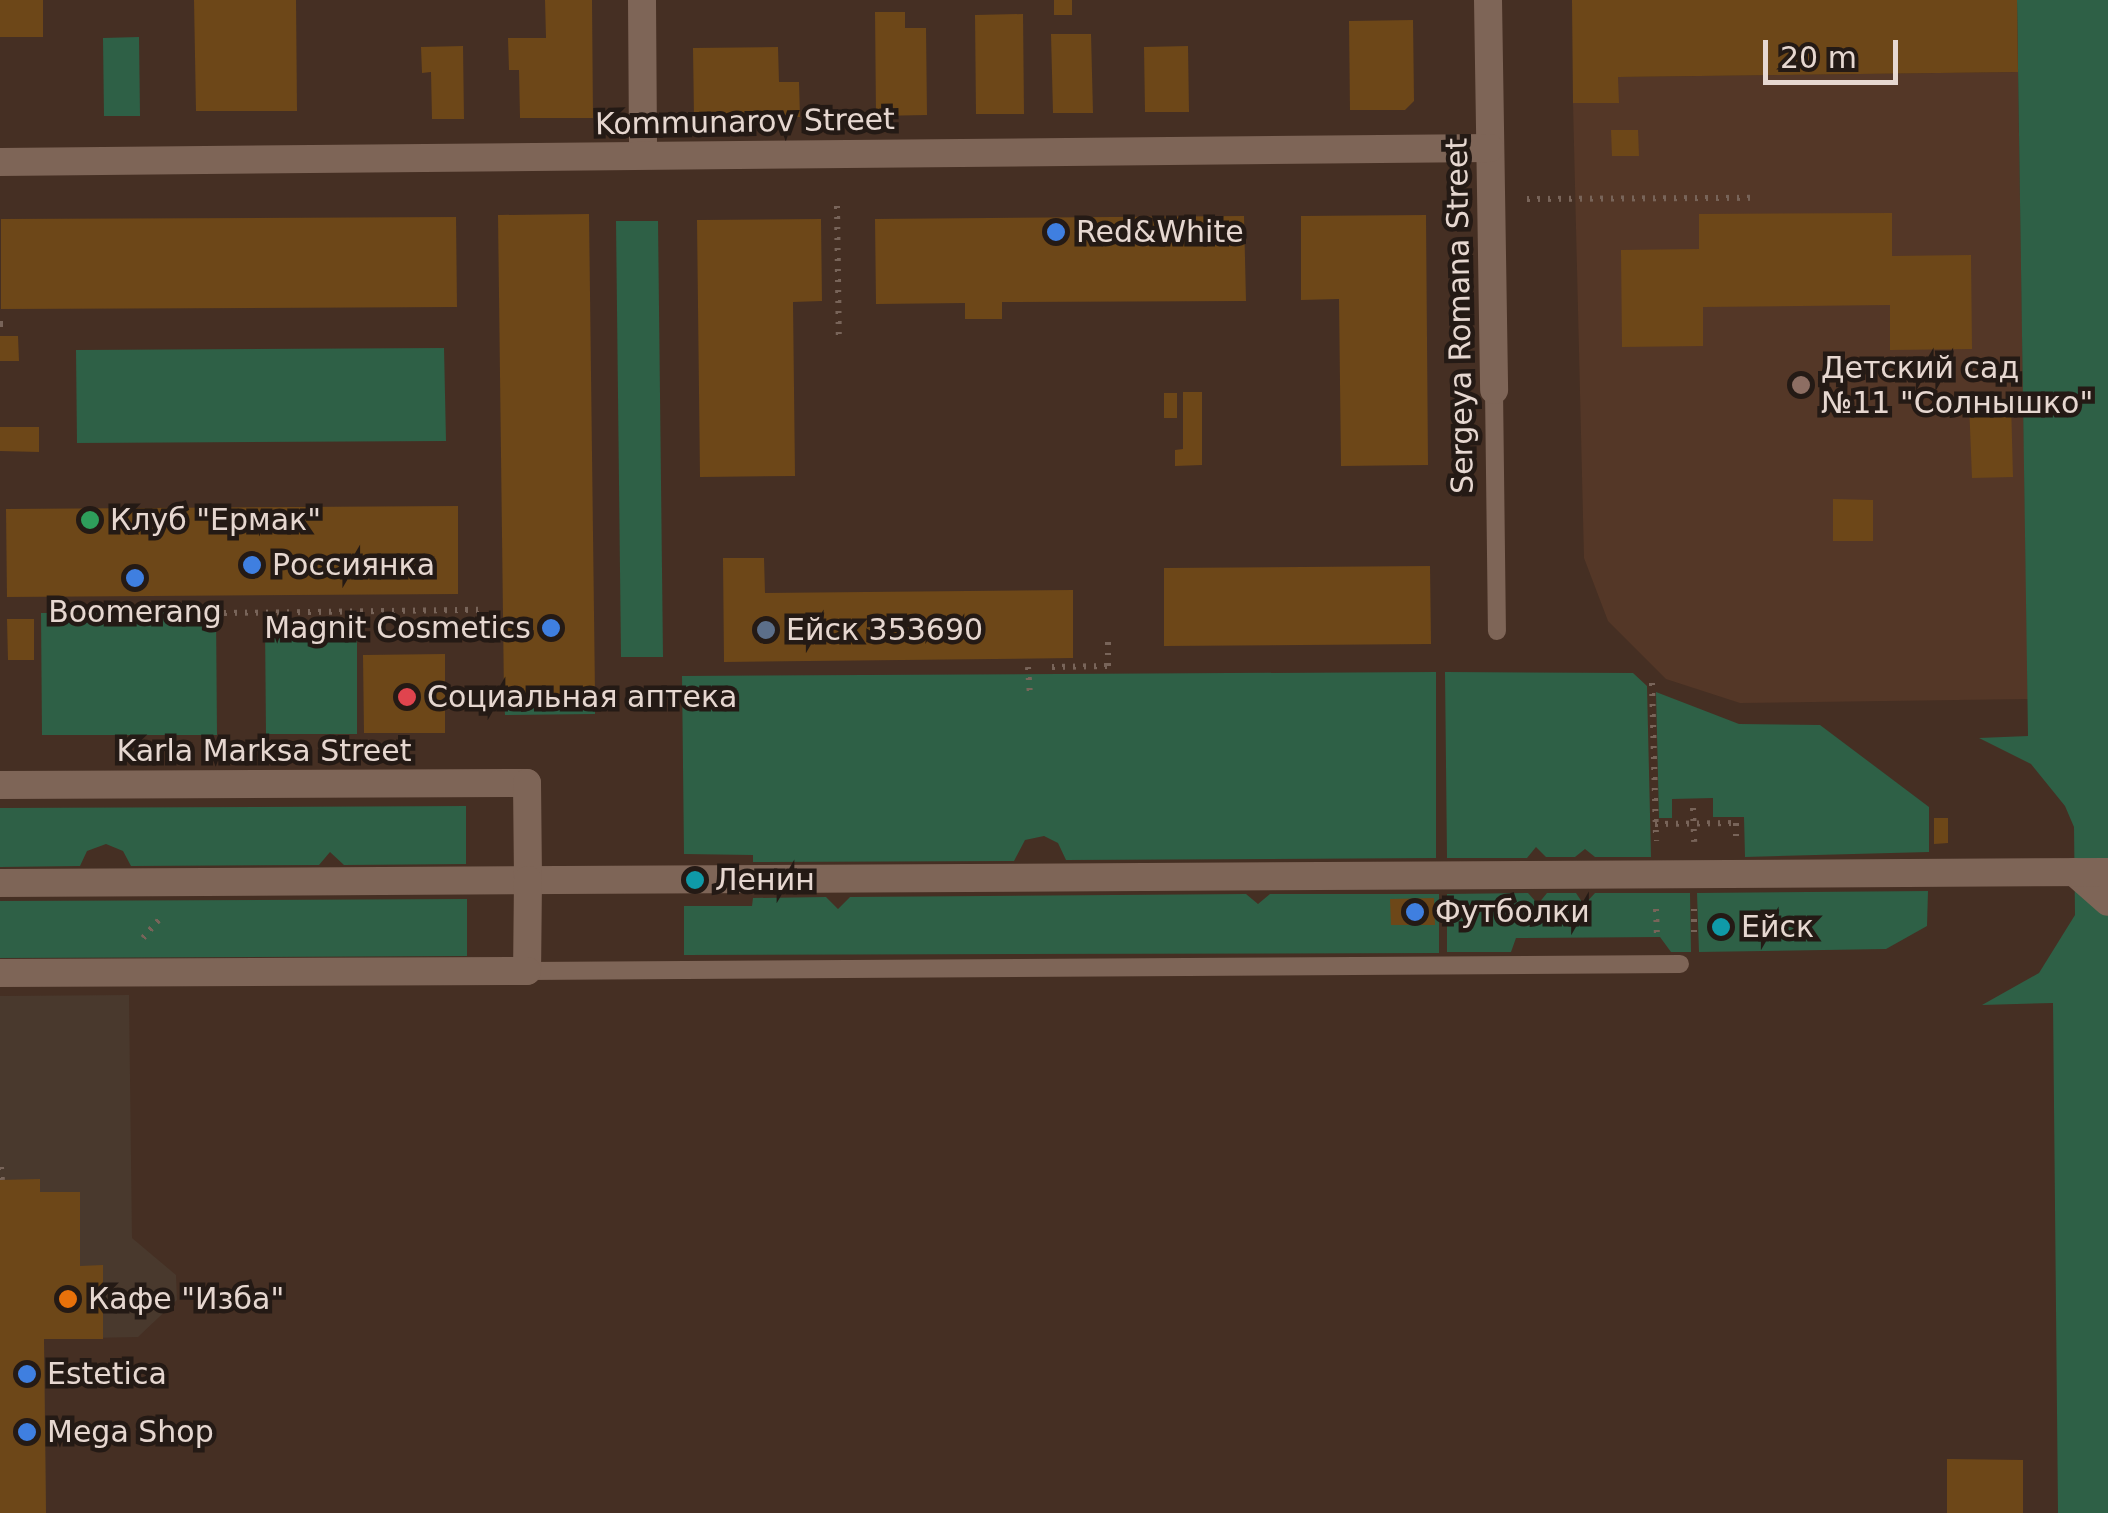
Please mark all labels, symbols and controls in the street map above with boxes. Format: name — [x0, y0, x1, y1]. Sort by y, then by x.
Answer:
scale bar — [1768, 20, 1903, 82]
text: 20 m — [1780, 40, 1857, 75]
street label: Kommunarov Street — [595, 101, 895, 143]
street label: Sergeya Romana Street — [1439, 138, 1481, 494]
place label: Red&White — [1076, 214, 1244, 250]
marker: Red&White — [1045, 221, 1067, 243]
place label: Детский сад №11 "Солнышко" — [1821, 350, 2093, 420]
marker: Детский сад №11 "Солнышко" — [1790, 374, 1812, 396]
place label: Клуб "Ермак" — [110, 502, 321, 538]
marker: Клуб "Ермак" — [79, 509, 101, 531]
place label: Россиянка — [272, 547, 435, 583]
marker: Россиянка — [241, 554, 263, 576]
marker: Boomerang — [124, 567, 146, 589]
place label: Boomerang — [48, 594, 222, 630]
place label: Magnit Cosmetics — [264, 610, 531, 646]
place label: Ейск 353690 — [786, 612, 983, 648]
marker: Magnit Cosmetics — [540, 617, 562, 639]
marker: Ейск 353690 — [755, 619, 777, 641]
place label: Социальная аптека — [427, 679, 737, 715]
marker: Социальная аптека — [396, 686, 418, 708]
street label: Karla Marksa Street — [117, 733, 411, 769]
place label: Ленин — [715, 862, 815, 898]
marker: Ленин — [684, 869, 706, 891]
place label: Футболки — [1435, 894, 1590, 930]
marker: Футболки — [1404, 901, 1426, 923]
place label: Ейск — [1741, 909, 1814, 945]
marker: Ейск — [1710, 916, 1732, 938]
place label: Кафе "Изба" — [88, 1281, 284, 1317]
marker: Кафе "Изба" — [57, 1288, 79, 1310]
place label: Estetica — [47, 1356, 167, 1392]
marker: Estetica — [16, 1363, 38, 1385]
place label: Mega Shop — [47, 1414, 214, 1450]
marker: Mega Shop — [16, 1421, 38, 1443]

